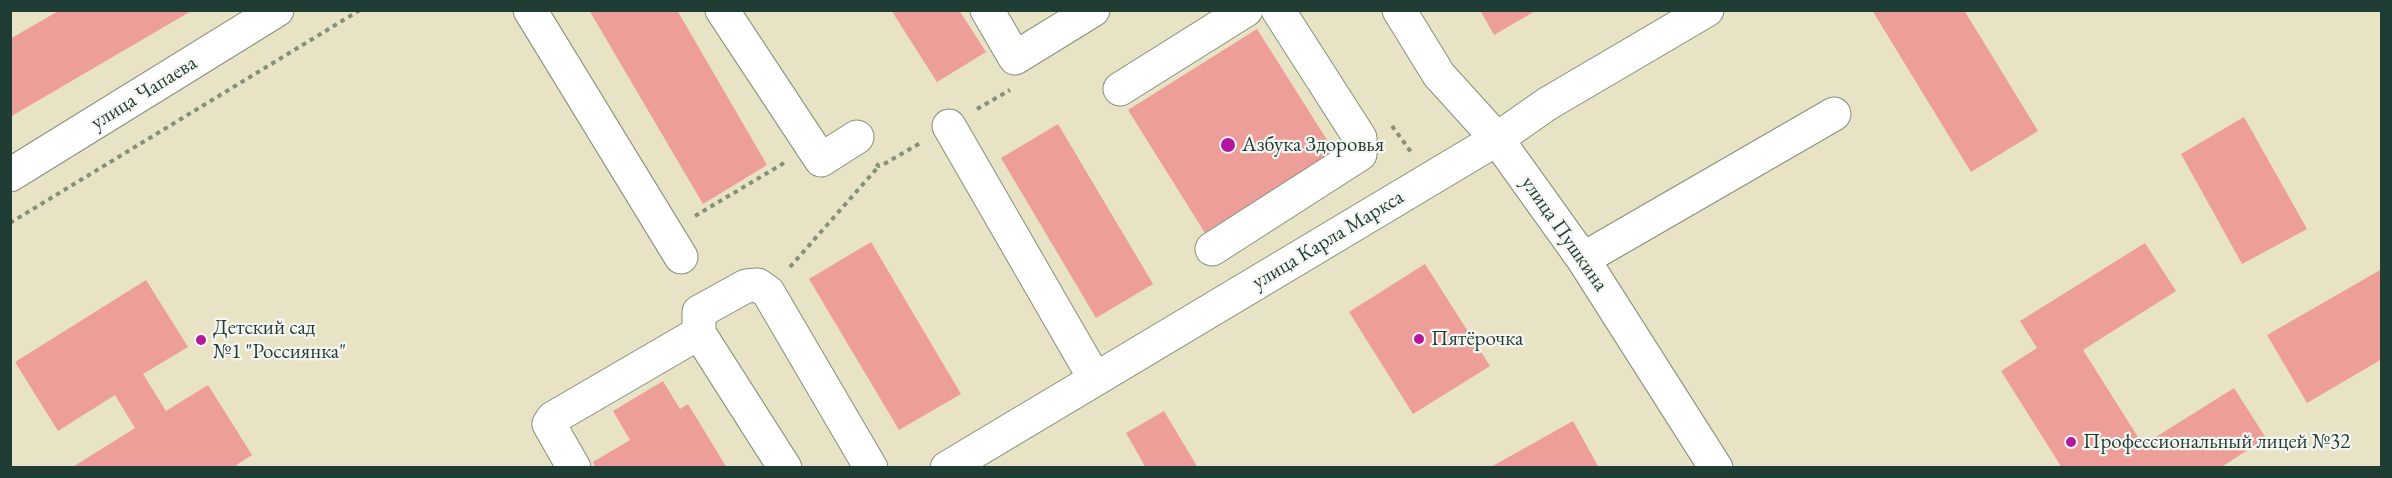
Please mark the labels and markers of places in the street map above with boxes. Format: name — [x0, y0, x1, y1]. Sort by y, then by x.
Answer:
place label: Азбука Здоровья — [1242, 132, 1384, 158]
marker: Азбука Здоровья — [1219, 136, 1237, 154]
place label: Детский сад №1 "Россиянка" — [213, 315, 346, 365]
place label: Пятёрочка — [1431, 326, 1523, 352]
marker: Пятёрочка — [1412, 332, 1426, 346]
marker: Детский сад №1 "Россиянка" — [194, 333, 208, 347]
place label: Профессиональный лицей №32 — [2083, 429, 2350, 455]
marker: Профессиональный лицей №32 — [2064, 435, 2078, 449]

